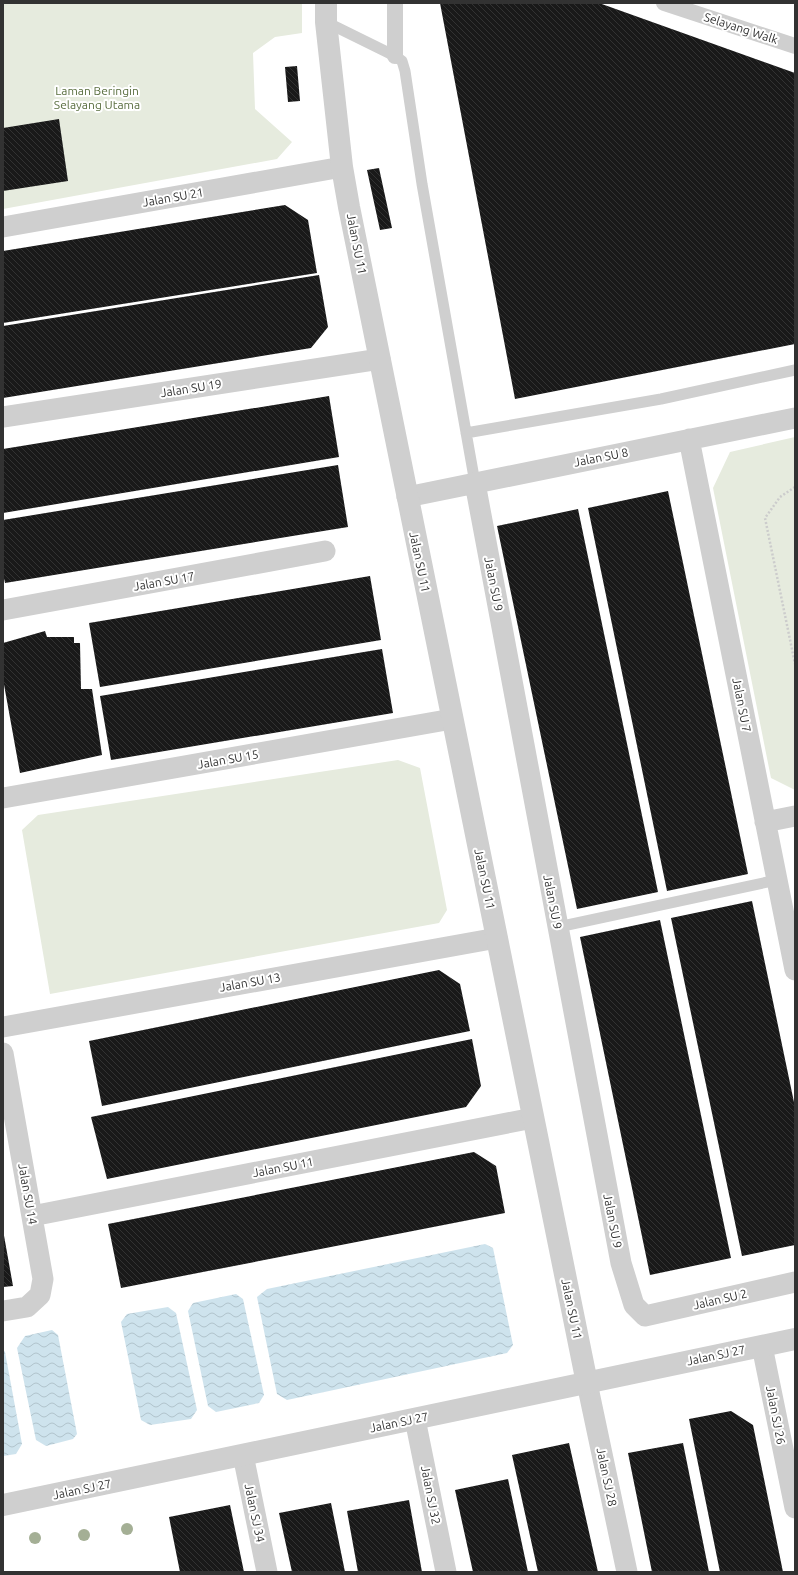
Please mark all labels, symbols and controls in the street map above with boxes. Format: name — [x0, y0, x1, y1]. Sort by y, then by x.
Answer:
street label: Selayang Walk — [702, 10, 780, 46]
park label: Laman Beringin Selayang Utama — [54, 84, 140, 111]
street label: Jalan SU 21 — [141, 185, 205, 209]
street label: Jalan SU 11 — [345, 212, 369, 276]
street label: Jalan SU 19 — [159, 377, 223, 399]
street label: Jalan SU 8 — [573, 445, 629, 469]
street label: Jalan SU 11 — [407, 530, 433, 594]
street label: Jalan SU 9 — [482, 556, 506, 612]
street label: Jalan SU 17 — [132, 569, 196, 593]
street label: Jalan SU 7 — [730, 677, 754, 733]
street label: Jalan SU 15 — [196, 747, 260, 771]
street label: Jalan SU 11 — [472, 847, 498, 911]
street label: Jalan SU 9 — [541, 874, 565, 930]
street label: Jalan SU 13 — [218, 970, 282, 994]
street label: Jalan SU 11 — [251, 1155, 315, 1179]
street label: Jalan SU 14 — [16, 1162, 40, 1226]
street label: Jalan SU 9 — [601, 1193, 625, 1249]
street label: Jalan SU 11 — [559, 1277, 585, 1341]
street label: Jalan SU 2 — [692, 1286, 748, 1312]
street label: Jalan SJ 27 — [686, 1342, 746, 1368]
street label: Jalan SJ 26 — [764, 1385, 788, 1446]
street label: Jalan SJ 27 — [369, 1409, 429, 1435]
street label: Jalan SJ 28 — [594, 1447, 620, 1508]
street label: Jalan SJ 32 — [419, 1465, 443, 1525]
street label: Jalan SJ 27 — [52, 1476, 112, 1502]
street label: Jalan SJ 34 — [242, 1483, 268, 1544]

